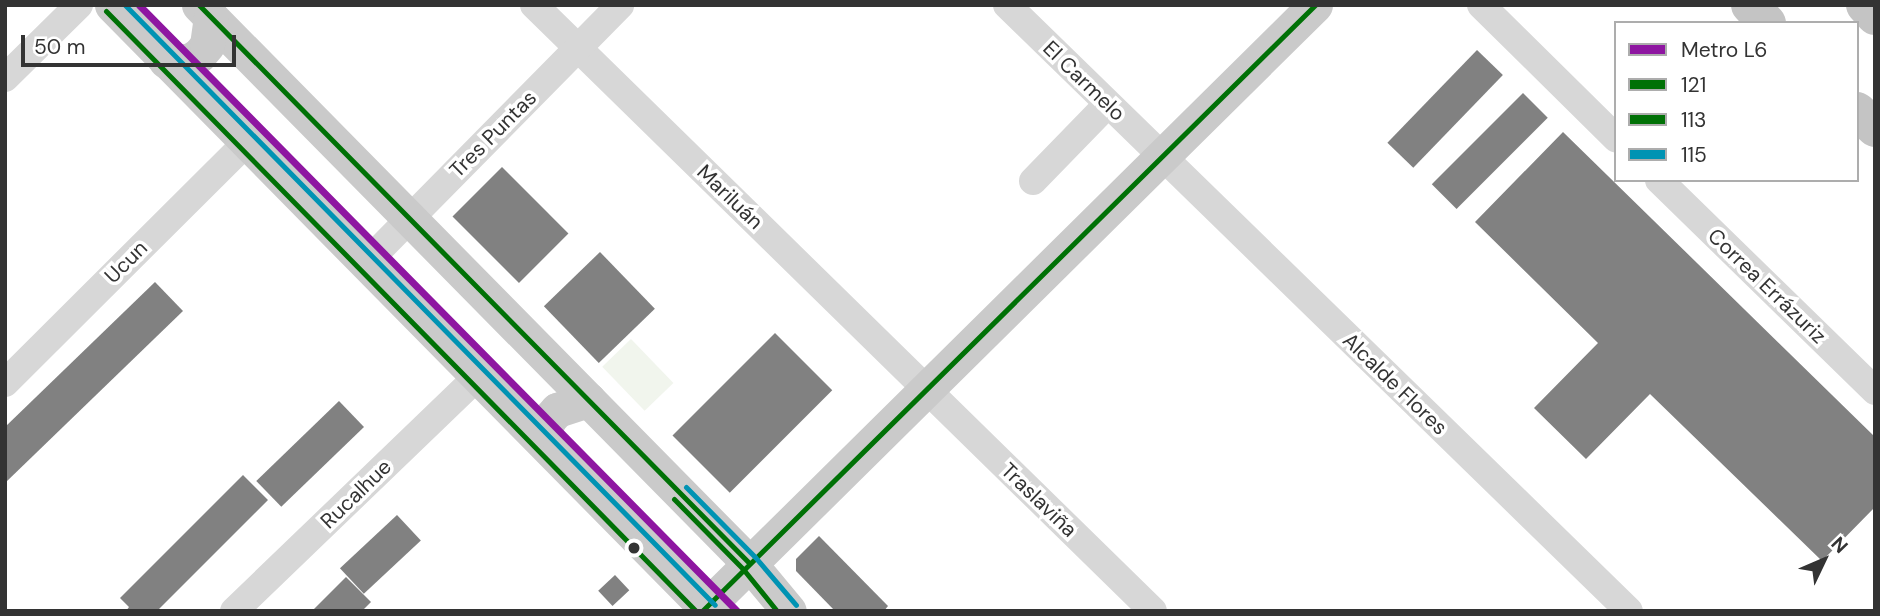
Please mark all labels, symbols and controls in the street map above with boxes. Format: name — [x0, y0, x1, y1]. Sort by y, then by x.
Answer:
scale bar — [24, 21, 240, 65]
legend — [1614, 21, 1859, 182]
text: 50 m — [34, 33, 85, 61]
street label: El Carmelo — [1038, 36, 1130, 126]
text: Metro L6 — [1681, 36, 1768, 64]
text: 121 — [1681, 71, 1706, 99]
street label: Tres Puntas — [444, 85, 542, 183]
text: 113 — [1681, 106, 1707, 134]
text: 115 — [1681, 141, 1707, 169]
street label: Mariluán — [692, 159, 768, 235]
street label: Correa Errázuriz — [1703, 223, 1831, 349]
street label: Ucun — [99, 235, 153, 289]
street label: Alcalde Flores — [1337, 328, 1453, 440]
street label: Rucalhue — [315, 454, 397, 534]
street label: Traslaviña — [996, 458, 1082, 542]
north arrow — [1789, 525, 1859, 595]
text: N — [1826, 531, 1853, 559]
unlabelled marker — [627, 541, 641, 555]

